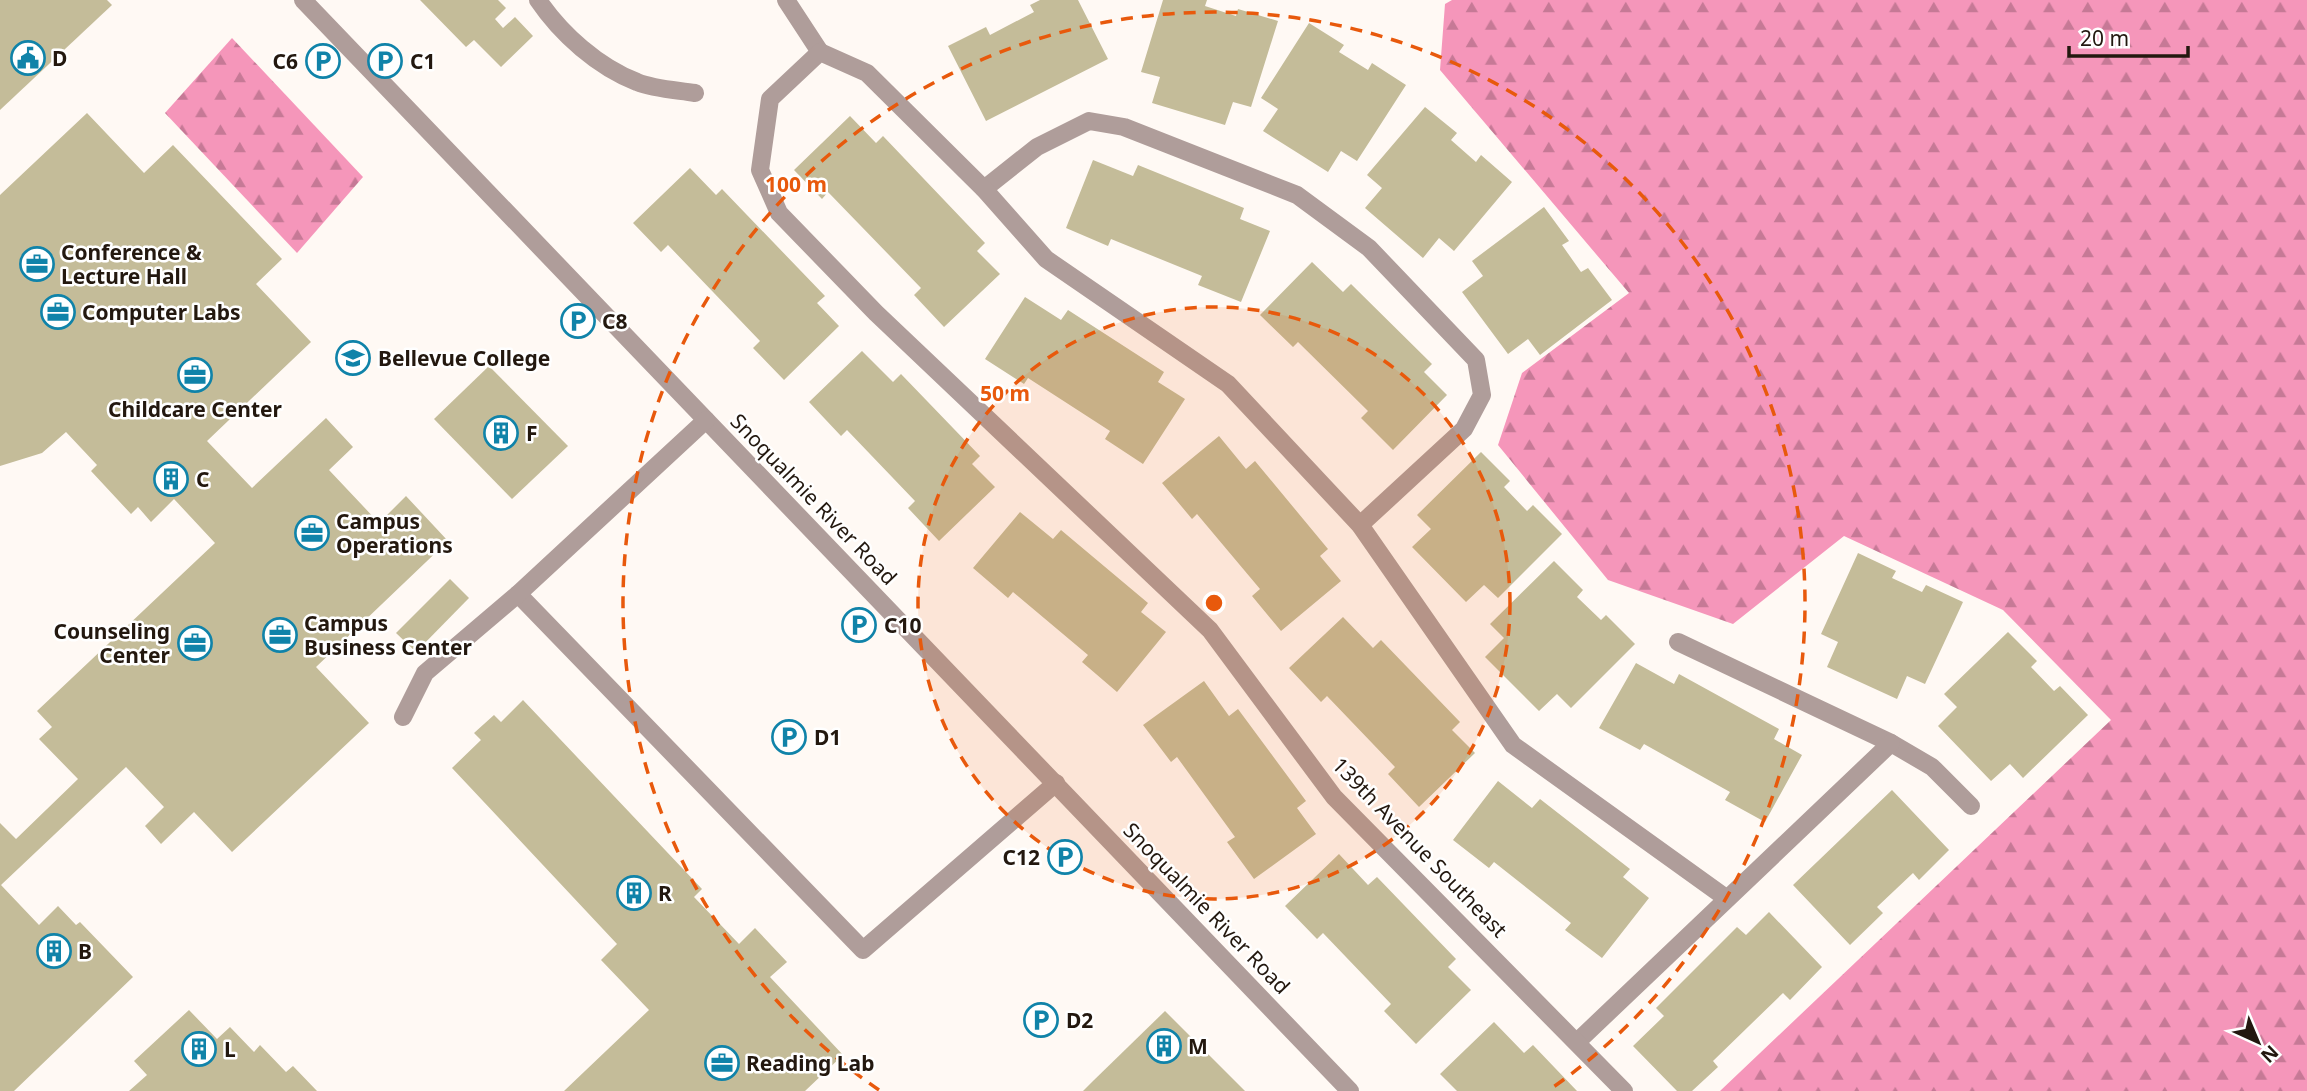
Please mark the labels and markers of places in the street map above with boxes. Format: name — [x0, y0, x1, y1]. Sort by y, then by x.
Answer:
public building icon: D — [9, 39, 47, 77]
parking icon: C6 — [304, 42, 342, 80]
parking icon: C1 — [366, 42, 404, 80]
place label: D — [52, 44, 67, 72]
place label: C6 — [273, 47, 298, 75]
place label: C1 — [410, 47, 436, 75]
place label: Conference & Lecture Hall — [61, 238, 202, 290]
office icon: Conference & Lecture Hall — [18, 245, 56, 283]
office icon: Computer Labs — [39, 293, 77, 331]
place label: Computer Labs — [82, 298, 241, 326]
parking icon: C8 — [559, 302, 597, 340]
place label: C8 — [602, 307, 628, 335]
school or university icon: Bellevue College — [334, 339, 372, 377]
place label: Bellevue College — [378, 344, 550, 372]
office icon: Childcare Center — [176, 356, 214, 394]
place label: Childcare Center — [108, 395, 283, 423]
building icon: F — [482, 414, 520, 452]
place label: F — [526, 419, 538, 447]
building icon: C — [152, 460, 190, 498]
place label: C — [196, 465, 209, 493]
place label: Campus Operations — [336, 507, 453, 559]
office icon: Campus Operations — [293, 514, 331, 552]
centre of rings — [1202, 591, 1226, 615]
parking icon: C10 — [840, 606, 878, 644]
place label: Campus Business Center — [304, 609, 472, 661]
place label: C10 — [884, 611, 922, 639]
office icon: Campus Business Center — [261, 616, 299, 654]
place label: Counseling Center — [54, 617, 171, 669]
office icon: Counseling Center — [176, 624, 214, 662]
parking icon: D1 — [770, 718, 808, 756]
place label: D1 — [814, 723, 841, 751]
parking icon: C12 — [1046, 838, 1084, 876]
place label: C12 — [1002, 843, 1040, 871]
building icon: R — [615, 874, 653, 912]
place label: R — [658, 879, 672, 907]
building icon: B — [35, 932, 73, 970]
place label: B — [78, 937, 92, 965]
parking icon: D2 — [1022, 1001, 1060, 1039]
place label: D2 — [1066, 1006, 1093, 1034]
building icon: M — [1145, 1027, 1183, 1065]
building icon: L — [180, 1030, 218, 1068]
place label: M — [1188, 1032, 1208, 1060]
place label: L — [224, 1035, 236, 1063]
office icon: Reading Lab — [703, 1044, 741, 1082]
place label: Reading Lab — [746, 1049, 874, 1077]

